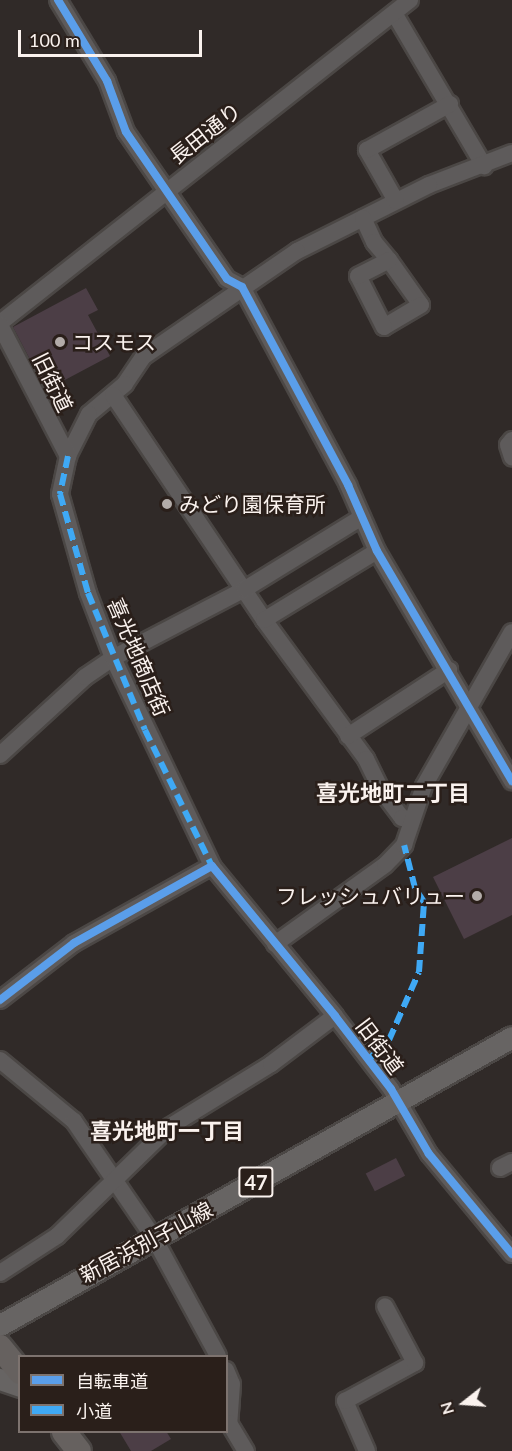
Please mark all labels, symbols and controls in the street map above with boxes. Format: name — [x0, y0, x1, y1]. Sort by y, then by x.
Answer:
scale bar — [21, 18, 206, 56]
text: 100 m — [29, 29, 80, 51]
street label: 長田通り — [164, 97, 246, 169]
place label: コスモス — [72, 329, 156, 355]
marker: コスモス — [53, 335, 67, 349]
street label: 旧街道 — [28, 348, 78, 416]
place label: みどり園保育所 — [179, 491, 326, 517]
marker: みどり園保育所 — [160, 497, 174, 511]
street label: 喜光地商店街 — [103, 594, 175, 720]
district label: 喜光地町二丁目 — [316, 780, 470, 806]
place label: フレッシュバリュー — [276, 883, 465, 909]
marker: フレッシュバリュー — [470, 889, 484, 903]
street label: 旧街道 — [351, 1013, 409, 1079]
district label: 喜光地町一丁目 — [90, 1118, 244, 1144]
road number: 47 — [238, 1165, 274, 1199]
street label: 新居浜別子山線 — [75, 1196, 217, 1288]
legend — [18, 1355, 228, 1433]
text: 自転車道 — [76, 1370, 148, 1392]
north arrow — [434, 1373, 494, 1433]
text: 小道 — [76, 1400, 112, 1422]
text: N — [435, 1400, 457, 1417]

